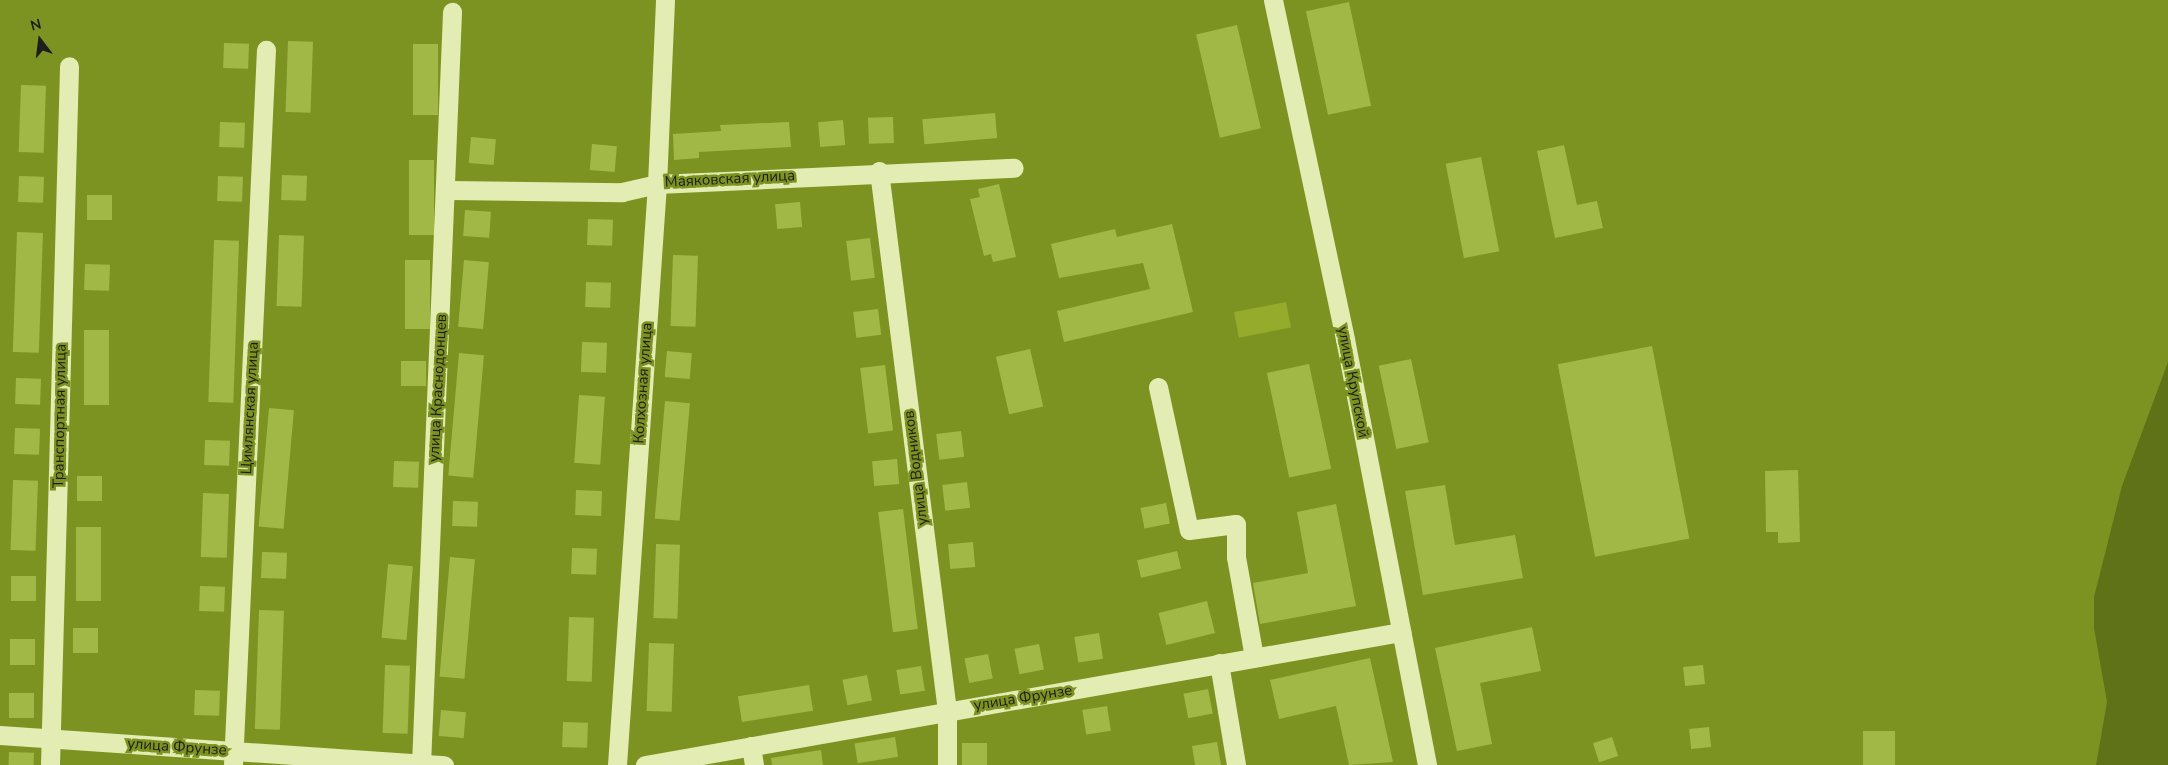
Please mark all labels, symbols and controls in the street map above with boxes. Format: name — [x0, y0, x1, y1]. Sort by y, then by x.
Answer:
text: N — [28, 14, 44, 36]
north arrow — [15, 15, 65, 65]
street label: Маяковская улица — [664, 167, 796, 191]
street label: улица Краснодонцев — [425, 314, 451, 462]
street label: Колхозная улица — [630, 322, 656, 444]
street label: улица Крупской — [1333, 325, 1373, 439]
street label: Цимлянская улица — [238, 341, 262, 475]
street label: Транспортная улица — [50, 344, 70, 488]
street label: улица Водников — [900, 410, 932, 526]
street label: улица Фрунзе — [972, 681, 1074, 715]
street label: улица Фрунзе — [127, 735, 227, 759]

